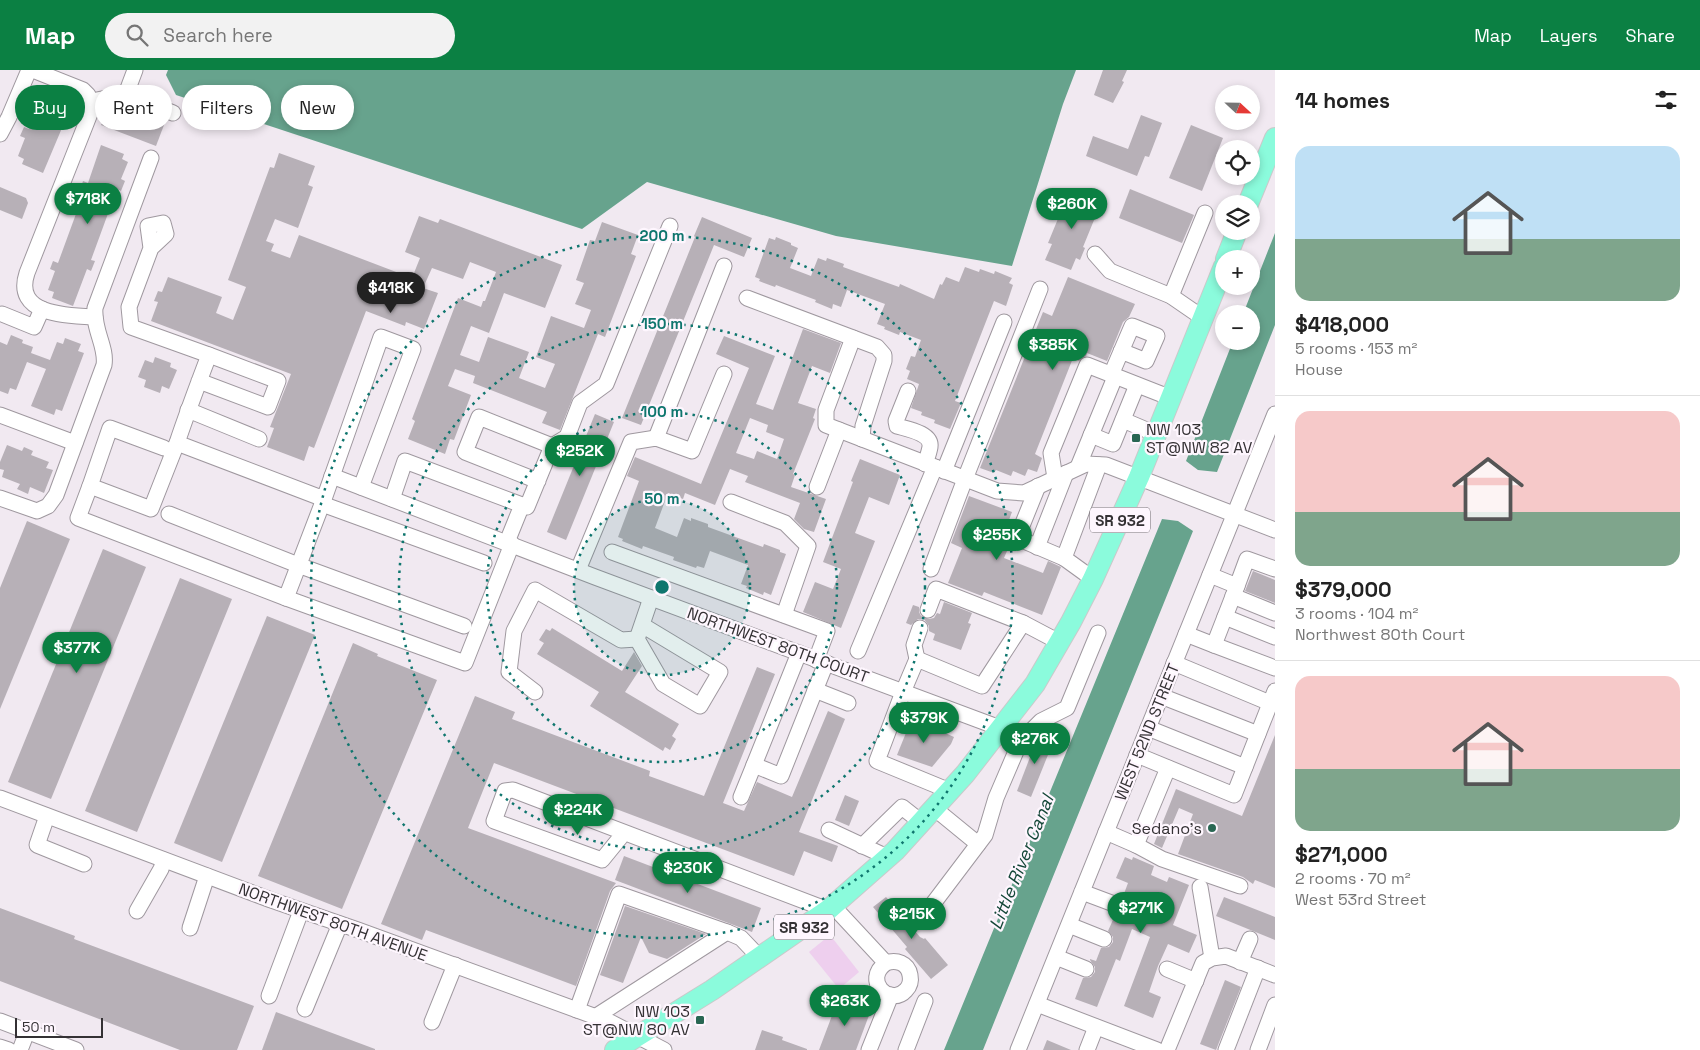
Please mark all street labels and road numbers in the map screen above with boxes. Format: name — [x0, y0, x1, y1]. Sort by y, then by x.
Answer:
road number: SR 932 — [1090, 508, 1150, 532]
street label: NORTHWEST 80TH COURT — [684, 602, 872, 688]
street label: WEST 52ND STREET — [1110, 660, 1184, 804]
street label: NORTHWEST 80TH AVENUE — [236, 878, 430, 966]
road number: SR 932 — [774, 914, 834, 940]

